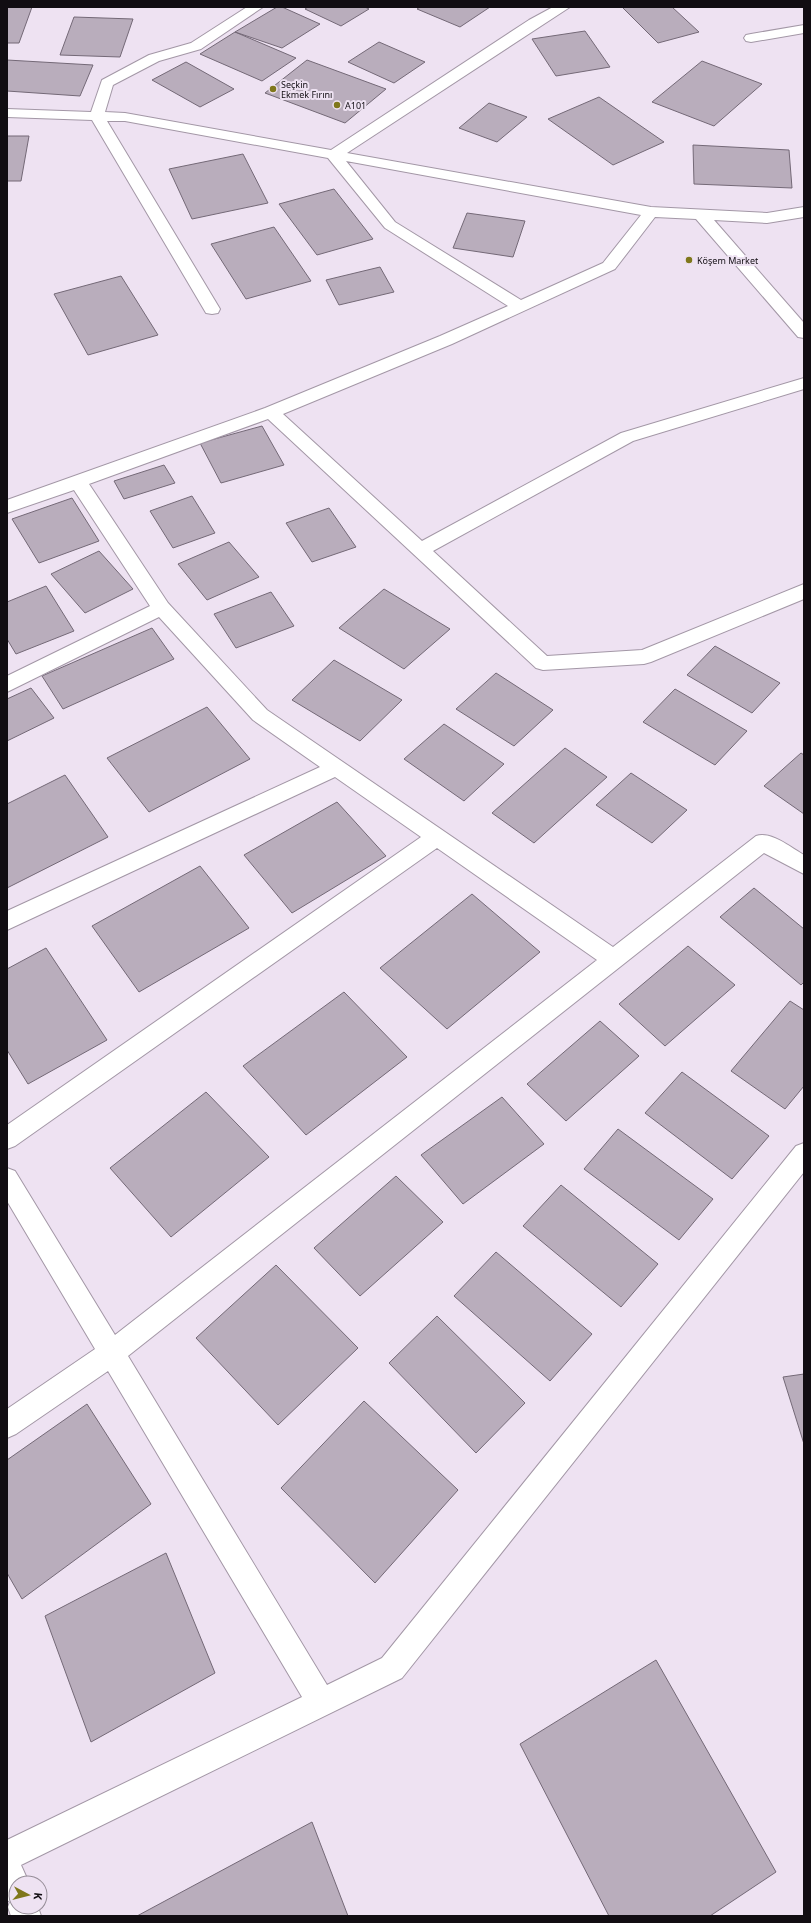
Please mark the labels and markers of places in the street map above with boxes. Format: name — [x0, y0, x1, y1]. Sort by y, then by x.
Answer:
place label: Seçkin Ekmek Fırını — [281, 78, 332, 101]
marker: Seçkin Ekmek Fırını — [268, 84, 278, 94]
place label: A101 — [345, 99, 366, 112]
marker: A101 — [332, 100, 342, 110]
place label: Köşem Market — [697, 254, 759, 267]
marker: Köşem Market — [684, 255, 694, 265]

